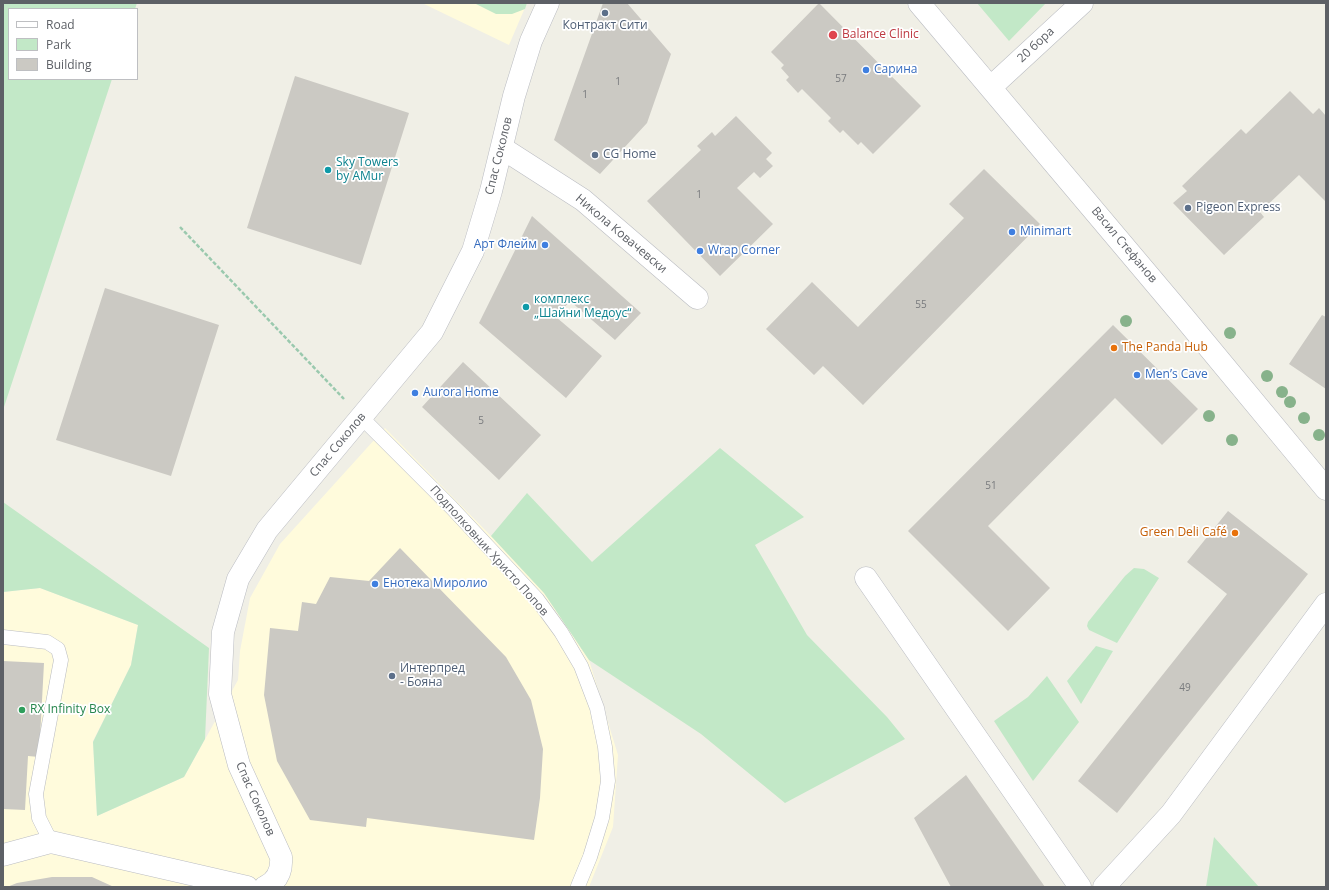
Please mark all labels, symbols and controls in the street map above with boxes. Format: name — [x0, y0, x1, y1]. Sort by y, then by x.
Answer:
legend — [8, 8, 138, 80]
marker: Контракт Сити — [600, 8, 610, 18]
text: Road — [46, 16, 75, 33]
place label: Контракт Сити — [562, 19, 648, 33]
street label: 20 бора — [1015, 24, 1057, 66]
place label: Balance Clinic — [842, 28, 919, 42]
marker: Balance Clinic — [827, 29, 839, 41]
text: Park — [46, 36, 71, 53]
text: Building — [46, 56, 91, 73]
place label: Сарина — [874, 63, 917, 77]
marker: Сарина — [861, 65, 871, 75]
house number: 57 — [835, 73, 847, 85]
house number: 1 — [615, 76, 621, 88]
house number: 1 — [582, 89, 588, 101]
street label: Спас Соколов — [482, 116, 516, 196]
place label: CG Home — [603, 148, 656, 162]
marker: CG Home — [590, 150, 600, 160]
place label: Sky Towers by AMur — [336, 156, 399, 184]
marker: Sky Towers by AMur — [323, 165, 333, 175]
house number: 1 — [696, 189, 702, 201]
street label: Никола Ковачевски — [572, 191, 670, 277]
place label: Pigeon Express — [1196, 201, 1281, 215]
marker: Pigeon Express — [1183, 203, 1193, 213]
street label: Васил Стефанов — [1088, 204, 1160, 286]
place label: Minimart — [1020, 225, 1071, 239]
marker: Minimart — [1007, 227, 1017, 237]
place label: Арт Флейм — [474, 238, 537, 252]
marker: Арт Флейм — [540, 240, 550, 250]
place label: Wrap Corner — [708, 244, 780, 258]
marker: Wrap Corner — [695, 246, 705, 256]
place label: комплекс „Шайни Медоус“ — [534, 293, 632, 321]
house number: 55 — [915, 299, 927, 311]
marker: комплекс „Шайни Медоус“ — [521, 302, 531, 312]
place label: The Panda Hub — [1122, 341, 1208, 355]
marker: The Panda Hub — [1109, 343, 1119, 353]
place label: Men’s Cave — [1145, 368, 1208, 382]
marker: Men’s Cave — [1132, 370, 1142, 380]
place label: Aurora Home — [423, 386, 499, 400]
marker: Aurora Home — [410, 388, 420, 398]
street label: Спас Соколов — [307, 410, 369, 480]
house number: 5 — [478, 415, 484, 427]
house number: 51 — [985, 480, 997, 492]
street label: Подполковник Христо Попов — [427, 483, 551, 619]
place label: Green Deli Café — [1140, 526, 1227, 540]
marker: Green Deli Café — [1230, 528, 1240, 538]
place label: Енотека Миролио — [383, 577, 488, 591]
marker: Енотека Миролио — [370, 579, 380, 589]
place label: Интерпред - Бояна — [400, 662, 465, 690]
marker: Интерпред - Бояна — [387, 671, 397, 681]
house number: 49 — [1179, 682, 1191, 694]
place label: RX Infinity Box — [30, 703, 110, 717]
marker: RX Infinity Box — [17, 705, 27, 715]
street label: Спас Соколов — [232, 760, 278, 838]

